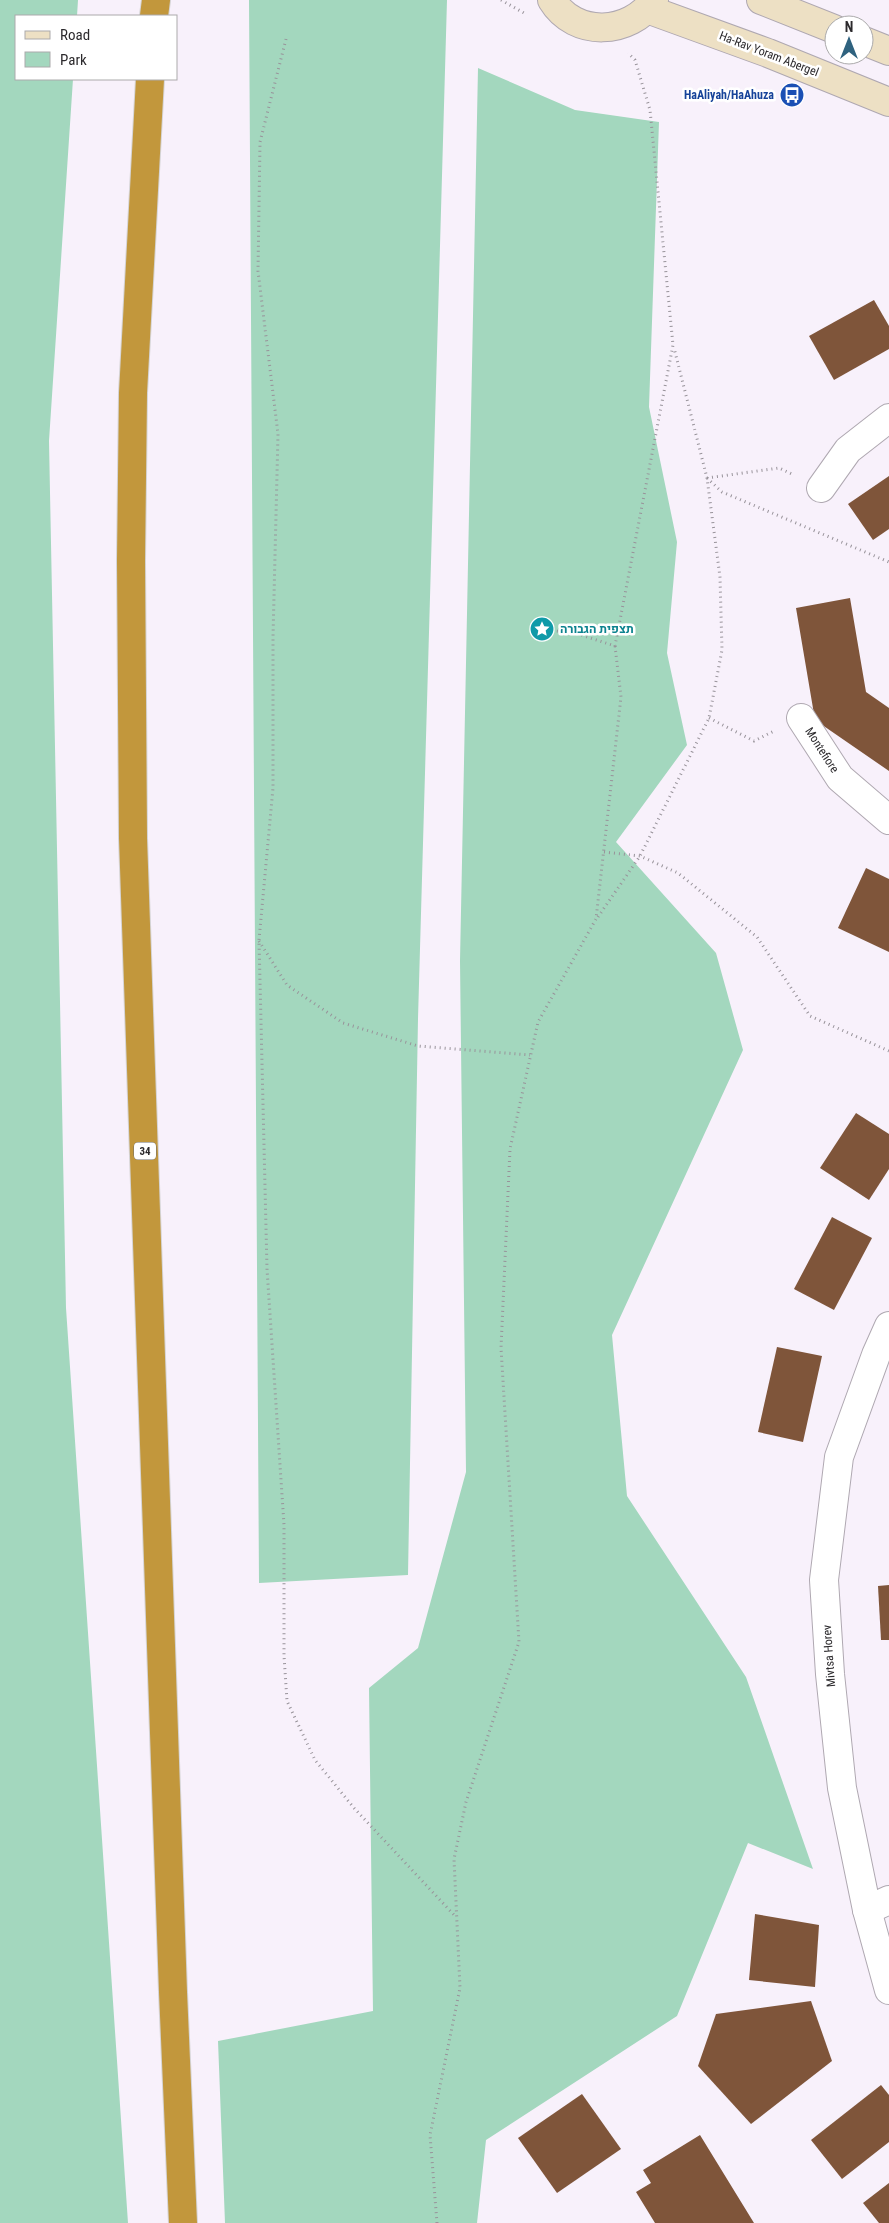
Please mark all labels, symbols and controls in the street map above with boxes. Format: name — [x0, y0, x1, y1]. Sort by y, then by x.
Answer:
legend — [15, 15, 178, 80]
north arrow — [824, 15, 874, 65]
text: N — [845, 19, 853, 35]
text: Road — [60, 26, 90, 44]
street label: Ha-Rav Yoram Abergel — [717, 29, 821, 79]
text: Park — [60, 51, 87, 69]
bus stop icon: HaAliyah/HaAhuza — [779, 82, 805, 108]
place label: HaAliyah/HaAhuza — [684, 88, 774, 102]
place icon: תצפית הגבורה — [529, 616, 555, 642]
place label: תצפית הגבורה — [560, 622, 634, 636]
street label: Montefiore — [802, 725, 842, 776]
road number: 34 — [134, 1142, 156, 1160]
street label: Mivtsa Horev — [820, 1625, 838, 1687]

